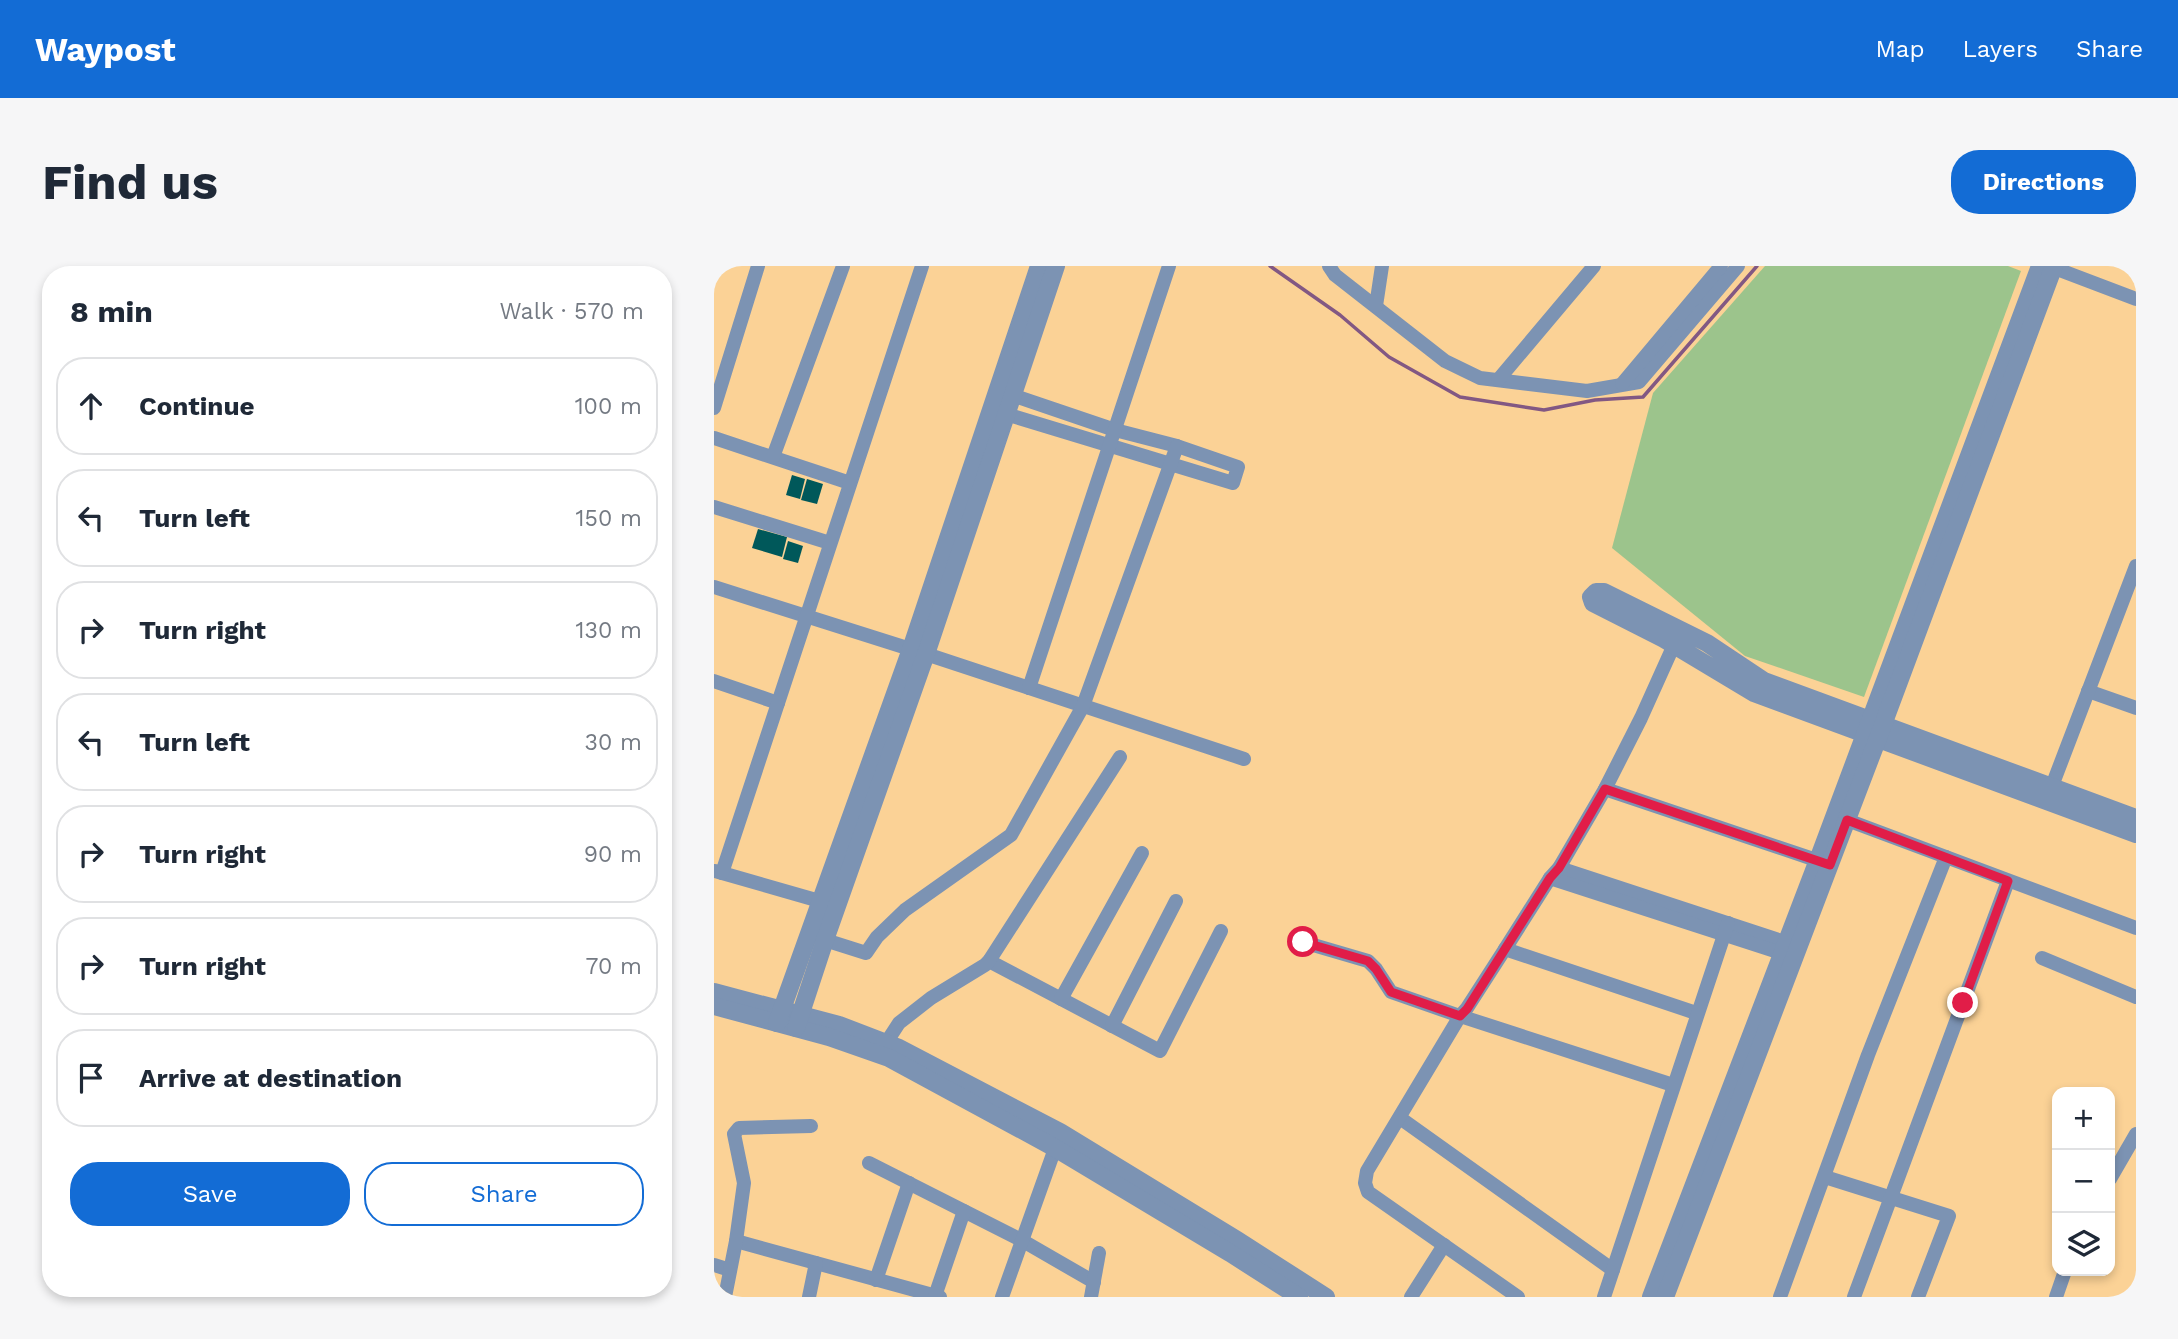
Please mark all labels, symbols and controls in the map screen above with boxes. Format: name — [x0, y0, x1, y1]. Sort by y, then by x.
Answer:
text: Waypost — [35, 30, 176, 69]
text: Map — [1876, 35, 1924, 63]
text: Layers — [1962, 35, 2038, 63]
text: Share — [2076, 35, 2143, 63]
button: Directions — [1951, 150, 2136, 214]
text: Find us — [42, 153, 218, 211]
text: 8 min — [70, 294, 153, 329]
text: Walk · 570 m — [499, 298, 644, 325]
icon: ahead — [72, 387, 110, 425]
text: Continue — [139, 391, 255, 421]
text: 100 m — [575, 393, 642, 420]
icon: left — [72, 499, 110, 537]
text: Turn left — [139, 503, 250, 533]
text: 150 m — [576, 505, 642, 532]
icon: right — [72, 611, 110, 649]
text: Turn right — [139, 615, 266, 645]
text: 130 m — [576, 617, 642, 644]
icon: left — [72, 723, 110, 761]
text: Turn left — [139, 727, 250, 757]
text: 30 m — [585, 729, 642, 756]
icon: right — [72, 835, 110, 873]
text: Turn right — [139, 839, 266, 869]
text: 90 m — [584, 841, 642, 868]
route start — [1287, 926, 1318, 957]
icon: right — [72, 947, 110, 985]
text: Turn right — [139, 951, 266, 981]
text: 70 m — [585, 953, 642, 980]
route end — [1947, 987, 1978, 1018]
icon: arrive — [72, 1059, 110, 1097]
text: Arrive at destination — [139, 1063, 402, 1093]
map controls — [2052, 1087, 2115, 1276]
button: + — [2052, 1087, 2115, 1150]
button: − — [2052, 1150, 2115, 1213]
button: Save — [70, 1162, 350, 1226]
button: Share — [364, 1162, 644, 1226]
button: layers — [2052, 1213, 2115, 1276]

